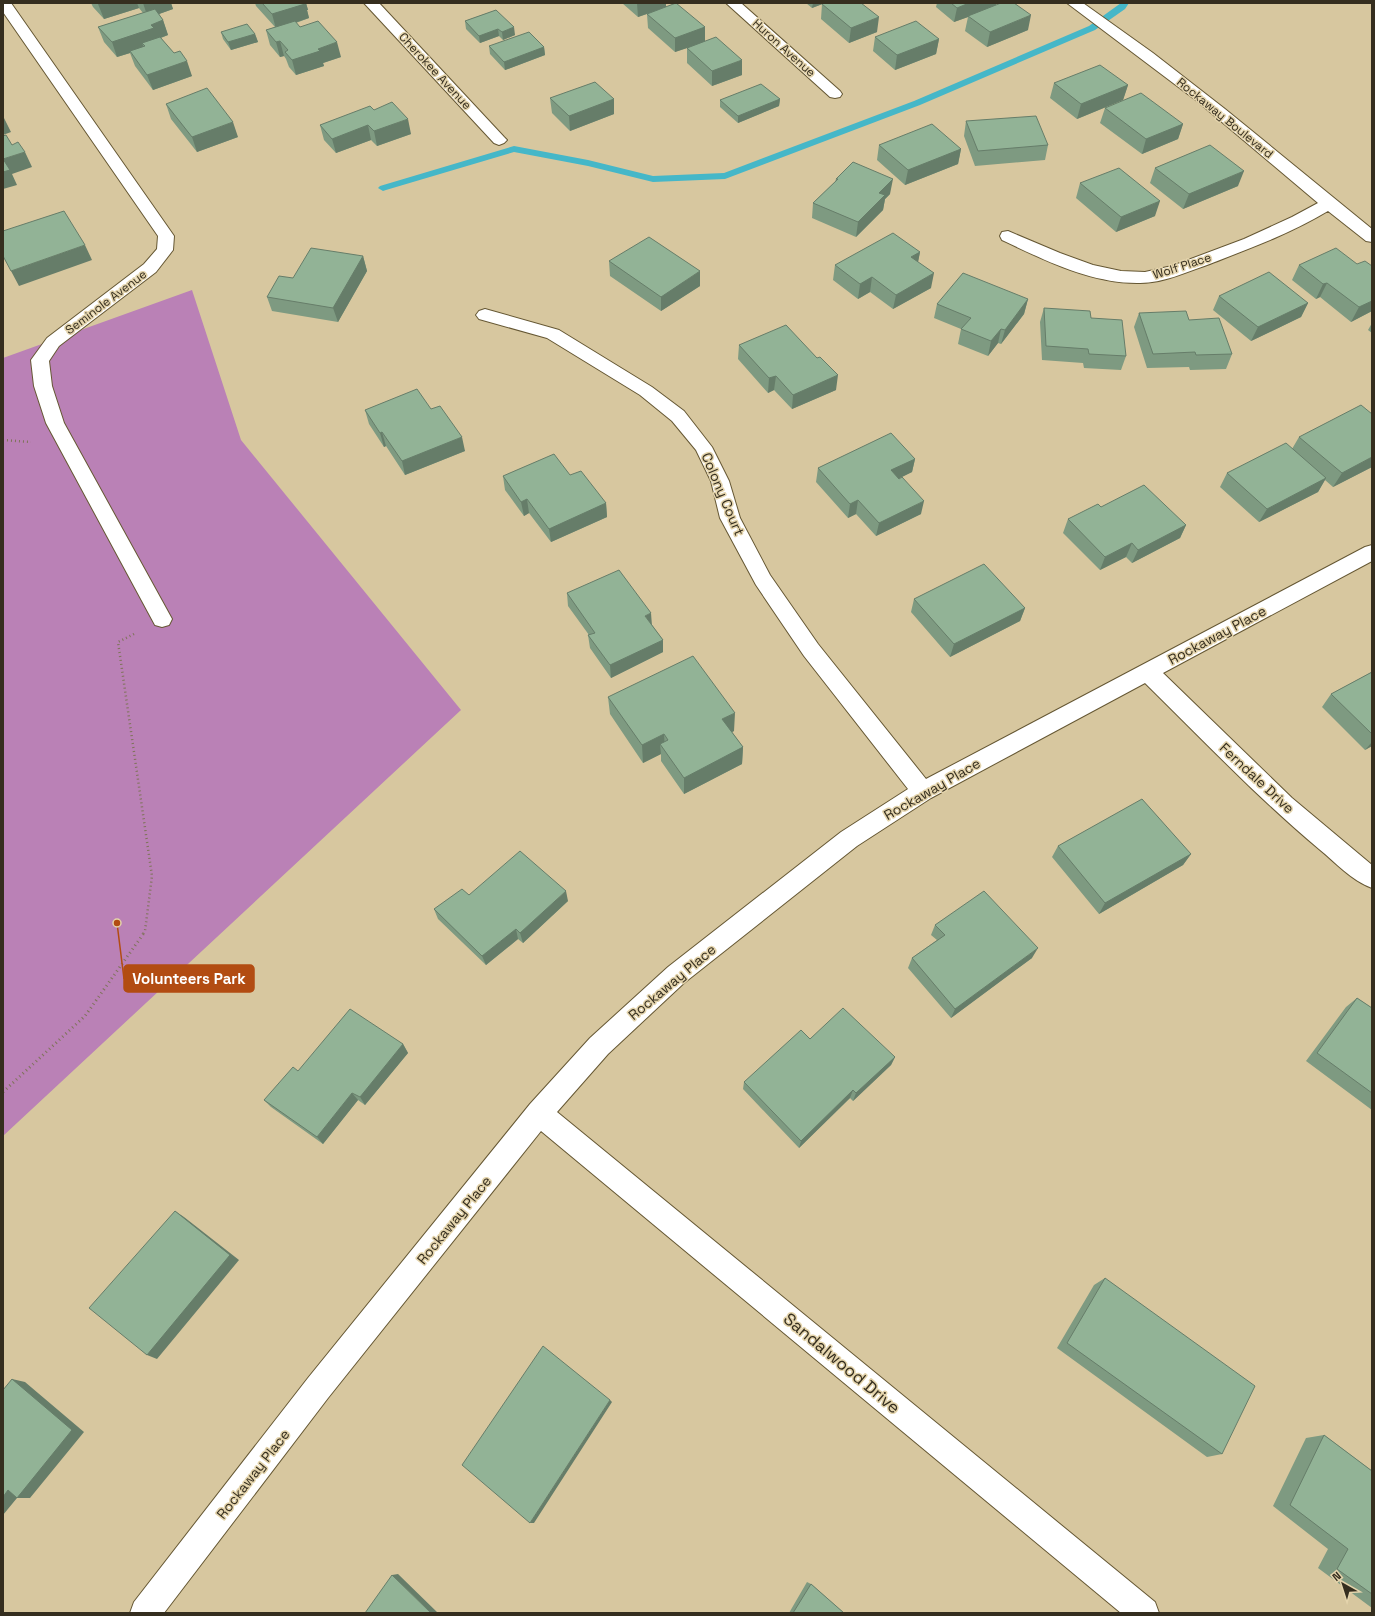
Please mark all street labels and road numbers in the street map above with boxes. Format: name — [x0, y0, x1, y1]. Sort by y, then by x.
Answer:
street label: Huron Avenue — [749, 15, 819, 81]
street label: Cherokee Avenue — [395, 29, 475, 113]
street label: Rockaway Boulevard — [1173, 74, 1277, 162]
street label: Wolf Place — [1151, 249, 1213, 283]
street label: Seminole Avenue — [62, 266, 150, 338]
street label: Colony Court — [697, 450, 749, 538]
street label: Rockaway Place — [1165, 602, 1269, 668]
street label: Ferndale Drive — [1216, 739, 1298, 817]
street label: Rockaway Place — [880, 754, 984, 824]
street label: Rockaway Place — [625, 940, 719, 1024]
street label: Rockaway Place — [413, 1172, 495, 1268]
street label: Sandalwood Drive — [779, 1308, 905, 1418]
street label: Rockaway Place — [212, 1426, 294, 1522]

